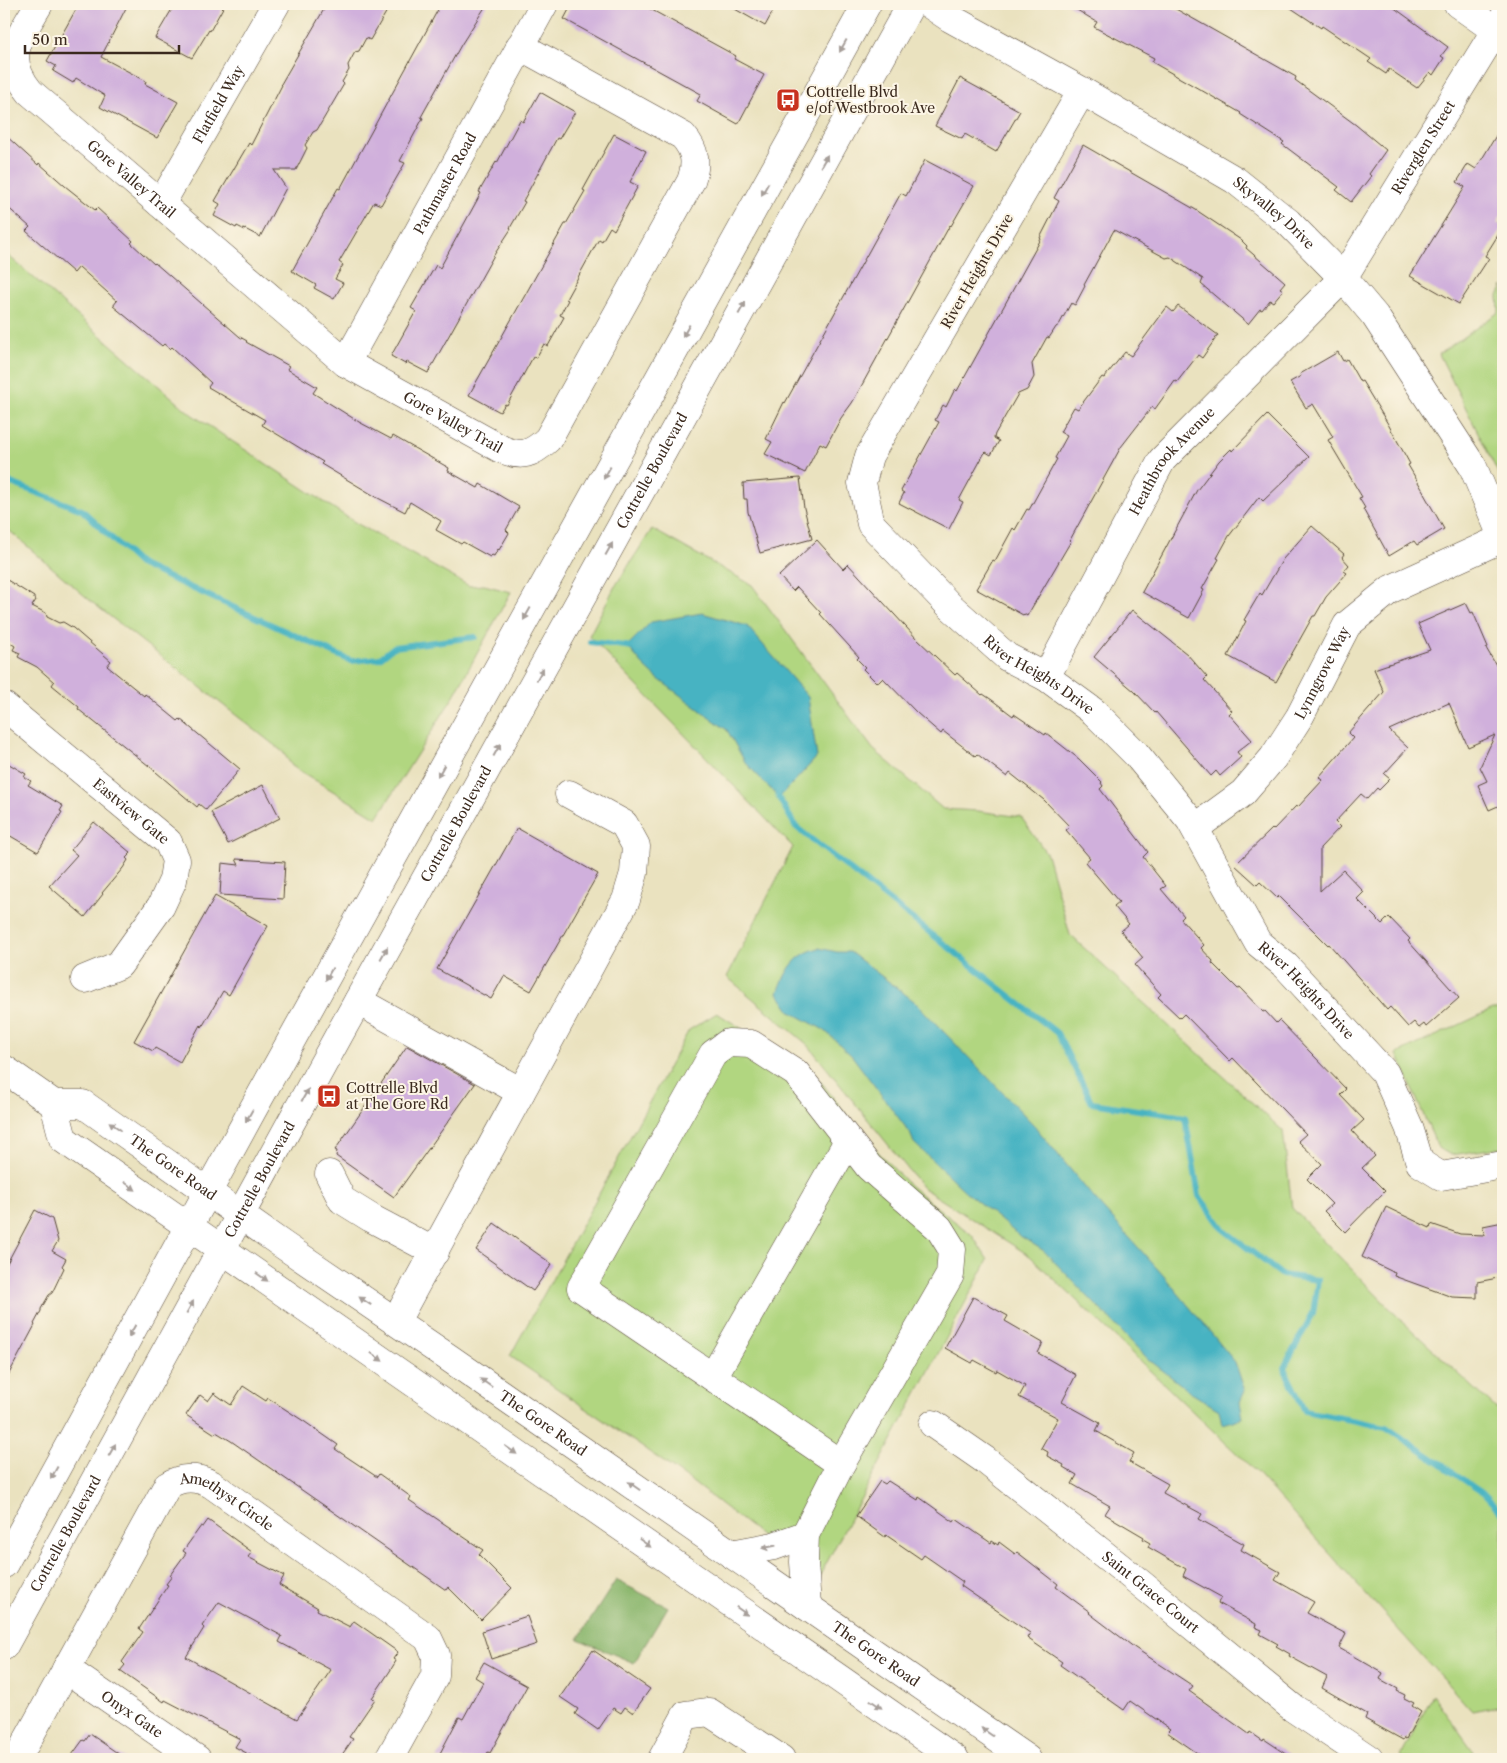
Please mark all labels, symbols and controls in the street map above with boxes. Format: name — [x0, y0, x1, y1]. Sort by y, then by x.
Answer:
scale bar — [25, 22, 179, 54]
text: 50 m — [32, 30, 68, 49]
one-way arrow — [839, 40, 848, 53]
street label: Flatfield Way — [189, 62, 248, 147]
place label: Cottrelle Blvd e/of Westbrook Ave — [806, 83, 935, 117]
bus stop icon: Cottrelle Blvd e/of Westbrook Ave — [775, 87, 801, 113]
street label: Riverglen Street — [1388, 97, 1459, 198]
street label: Pathmaster Road — [410, 129, 481, 237]
street label: Gore Valley Trail — [83, 136, 179, 222]
one-way arrow — [820, 153, 828, 168]
street label: Skyvalley Drive — [1229, 173, 1319, 253]
one-way arrow — [760, 182, 769, 195]
street label: River Heights Drive — [937, 210, 1017, 332]
one-way arrow — [738, 301, 747, 314]
one-way arrow — [682, 323, 690, 338]
street label: Gore Valley Trail — [400, 387, 506, 457]
street label: Heathbrook Avenue — [1125, 403, 1219, 518]
street label: Cottrelle Boulevard — [613, 409, 692, 532]
one-way arrow — [603, 465, 611, 480]
one-way arrow — [604, 542, 613, 556]
one-way arrow — [523, 608, 532, 621]
street label: Lynngrove Way — [1291, 623, 1354, 722]
street label: River Heights Drive — [980, 631, 1098, 718]
one-way arrow — [535, 667, 544, 680]
one-way arrow — [493, 743, 502, 757]
street label: Cottrelle Boulevard — [417, 762, 496, 885]
one-way arrow — [437, 763, 445, 778]
street label: Eastview Gate — [89, 774, 173, 848]
street label: River Heights Drive — [1254, 938, 1358, 1043]
one-way arrow — [380, 946, 388, 960]
one-way arrow — [324, 967, 333, 981]
place label: Cottrelle Blvd at The Gore Rd — [346, 1079, 449, 1113]
bus stop icon: Cottrelle Blvd at The Gore Rd — [316, 1083, 342, 1109]
one-way arrow — [301, 1089, 310, 1102]
one-way arrow — [245, 1109, 254, 1123]
street label: Cottrelle Boulevard — [221, 1118, 299, 1241]
one-way arrow — [108, 1121, 121, 1131]
street label: The Gore Road — [126, 1130, 220, 1205]
one-way arrow — [123, 1181, 137, 1191]
one-way arrow — [255, 1272, 268, 1282]
one-way arrow — [358, 1296, 372, 1306]
one-way arrow — [186, 1300, 194, 1315]
one-way arrow — [128, 1323, 136, 1338]
one-way arrow — [371, 1352, 384, 1362]
one-way arrow — [479, 1378, 493, 1388]
street label: The Gore Road — [496, 1387, 591, 1460]
one-way arrow — [107, 1443, 116, 1456]
one-way arrow — [504, 1445, 518, 1455]
one-way arrow — [50, 1466, 58, 1480]
street label: Amethyst Circle — [177, 1469, 277, 1535]
street label: Cottrelle Boulevard — [26, 1472, 105, 1595]
one-way arrow — [627, 1481, 641, 1491]
one-way arrow — [638, 1538, 651, 1548]
one-way arrow — [762, 1543, 777, 1551]
street label: Saint Grace Court — [1098, 1547, 1203, 1637]
one-way arrow — [736, 1606, 749, 1616]
street label: The Gore Road — [828, 1617, 923, 1691]
street label: Onyx Gate — [98, 1687, 166, 1742]
one-way arrow — [869, 1699, 883, 1709]
one-way arrow — [980, 1727, 994, 1737]

